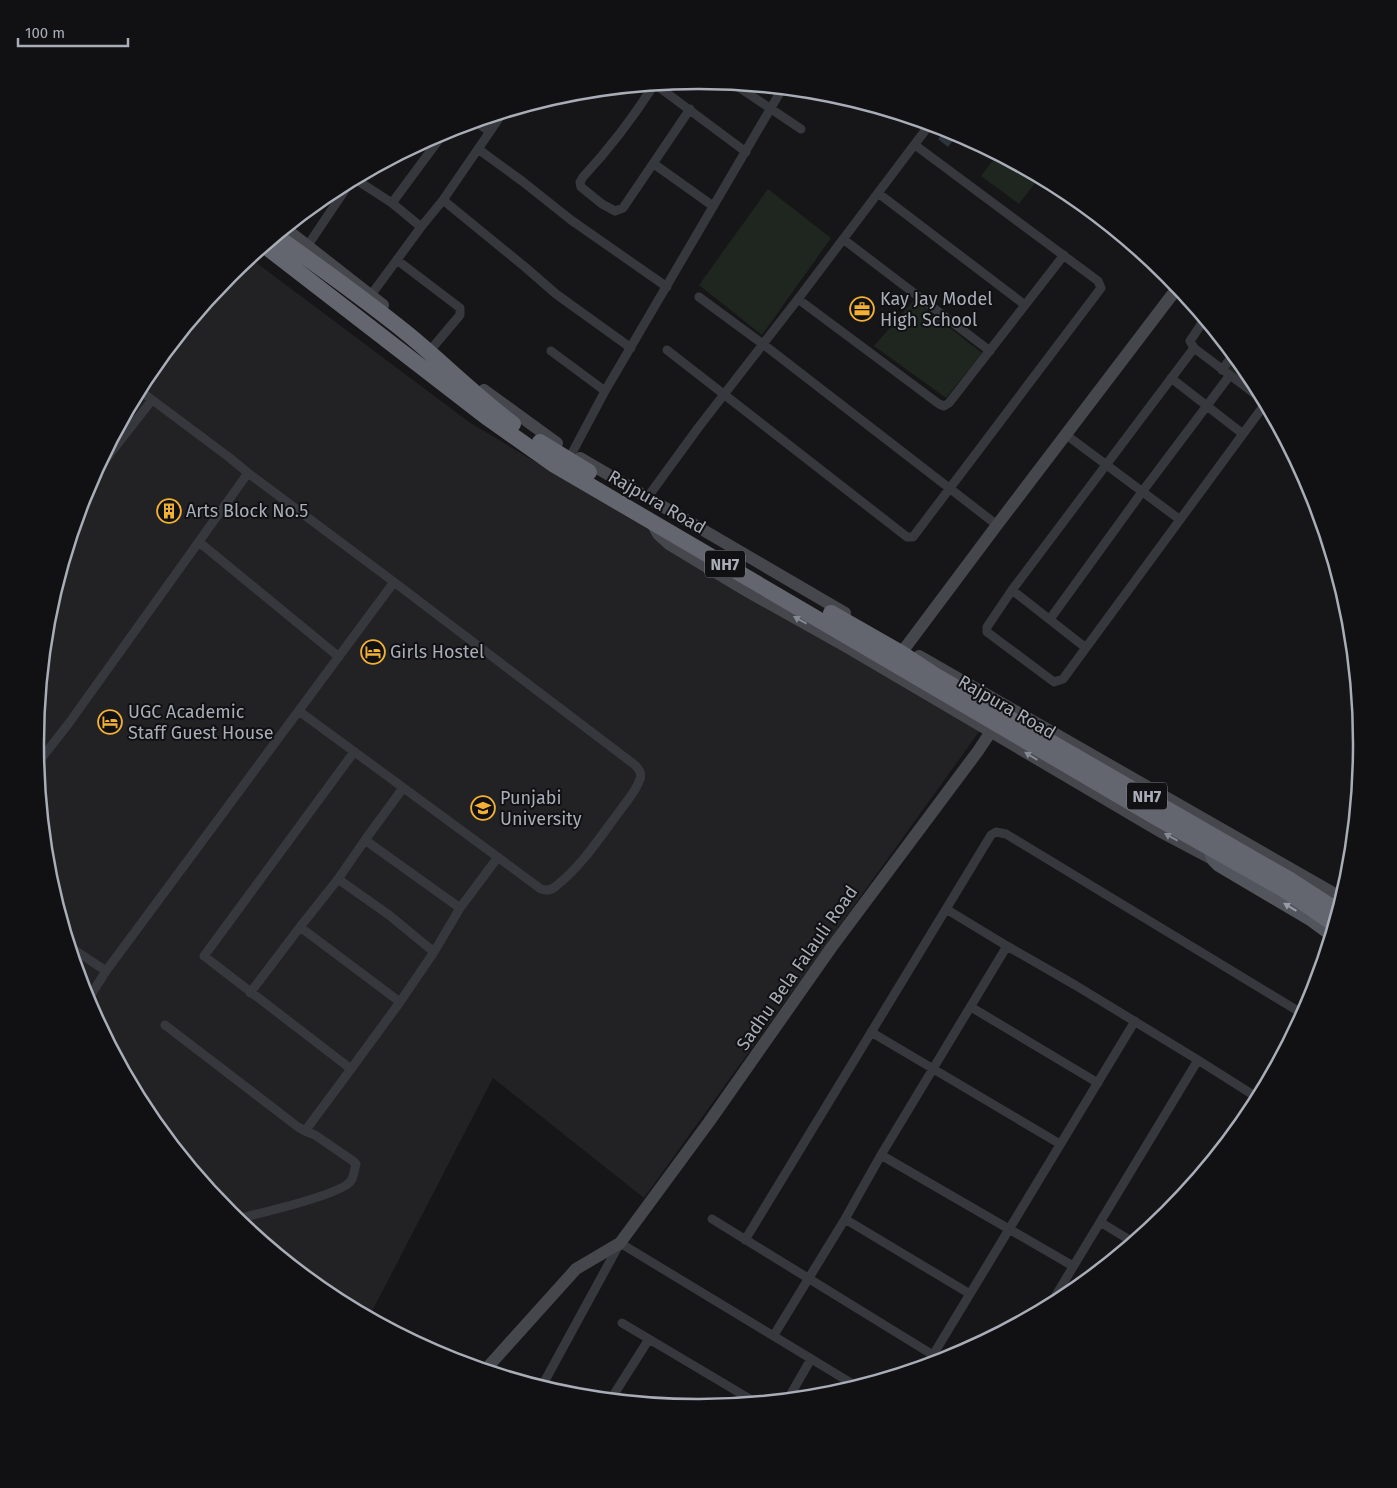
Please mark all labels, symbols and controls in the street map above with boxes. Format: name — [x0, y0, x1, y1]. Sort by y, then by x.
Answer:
scale bar — [18, 15, 128, 47]
text: 100 m — [25, 24, 65, 42]
place label: Kay Jay Model High School — [880, 288, 993, 331]
office icon: Kay Jay Model High School — [849, 296, 875, 322]
street label: Rajpura Road — [604, 465, 710, 539]
building icon: Arts Block No.5 — [156, 498, 182, 524]
place label: Arts Block No.5 — [186, 500, 308, 522]
road number: NH7 — [705, 550, 745, 578]
one-way arrow — [793, 616, 807, 625]
hotel icon: Girls Hostel — [360, 639, 386, 665]
place label: Girls Hostel — [390, 641, 484, 663]
street label: Rajpura Road — [954, 670, 1060, 744]
place label: UGC Academic Staff Guest House — [128, 701, 274, 744]
hotel icon: UGC Academic Staff Guest House — [97, 709, 123, 735]
one-way arrow — [1024, 751, 1037, 760]
road number: NH7 — [1127, 782, 1167, 809]
place label: Punjabi University — [500, 787, 582, 830]
school or university icon: Punjabi University — [470, 795, 496, 821]
one-way arrow — [1164, 833, 1178, 842]
street label: Sadhu Bela Falauli Road — [732, 881, 862, 1055]
one-way arrow — [1284, 903, 1297, 912]

